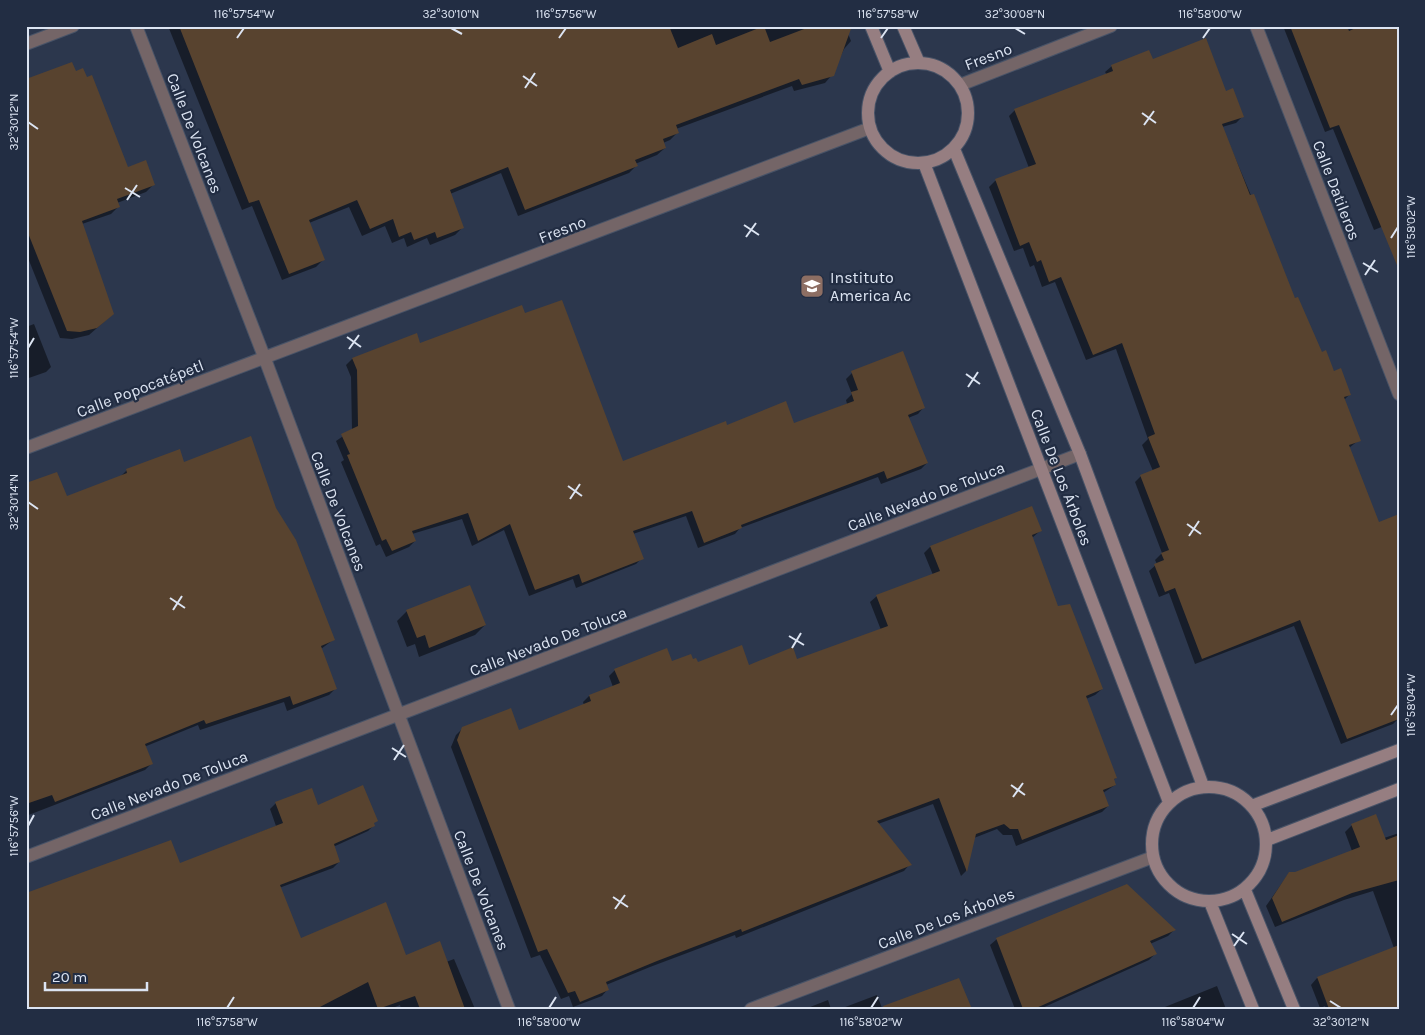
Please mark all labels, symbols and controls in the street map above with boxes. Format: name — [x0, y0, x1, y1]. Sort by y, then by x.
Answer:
text: 116°57'54"W — [214, 7, 275, 21]
text: 32°30'10"N — [423, 7, 479, 21]
text: 116°57'56"W — [536, 7, 597, 21]
text: 116°57'58"W — [857, 7, 919, 21]
text: 32°30'08"N — [985, 7, 1045, 21]
text: 116°58'00"W — [1178, 7, 1242, 21]
street label: Fresno — [962, 39, 1015, 74]
street label: Calle De Volcanes — [163, 70, 226, 196]
text: 32°30'12"N — [7, 94, 21, 150]
street label: Calle Datileros — [1309, 138, 1364, 243]
text: 116°58'02"W — [1404, 195, 1418, 259]
street label: Fresno — [536, 212, 589, 247]
place label: Instituto America Ac — [830, 268, 911, 305]
school or university icon: Instituto America Ac — [799, 273, 825, 299]
text: 116°57'54"W — [7, 317, 21, 378]
street label: Calle Popocatépetl — [74, 355, 206, 421]
street label: Calle De Los Árboles — [1027, 406, 1096, 548]
street label: Calle De Volcanes — [307, 448, 370, 574]
street label: Calle Nevado De Toluca — [845, 458, 1008, 535]
text: 32°30'14"N — [7, 474, 21, 530]
street label: Calle Nevado De Toluca — [467, 603, 630, 680]
text: 116°58'04"W — [1404, 673, 1418, 736]
street label: Calle Nevado De Toluca — [88, 747, 251, 824]
text: 116°57'56"W — [7, 795, 21, 856]
street label: Calle De Volcanes — [450, 827, 513, 953]
street label: Calle De Los Árboles — [875, 884, 1017, 953]
scale bar — [45, 960, 148, 992]
text: 20 m — [52, 968, 87, 986]
text: 116°57'58"W — [196, 1015, 258, 1029]
text: 116°58'00"W — [517, 1015, 581, 1029]
text: 116°58'02"W — [839, 1015, 903, 1029]
text: 116°58'04"W — [1162, 1015, 1225, 1029]
text: 32°30'12"N — [1313, 1015, 1369, 1029]

